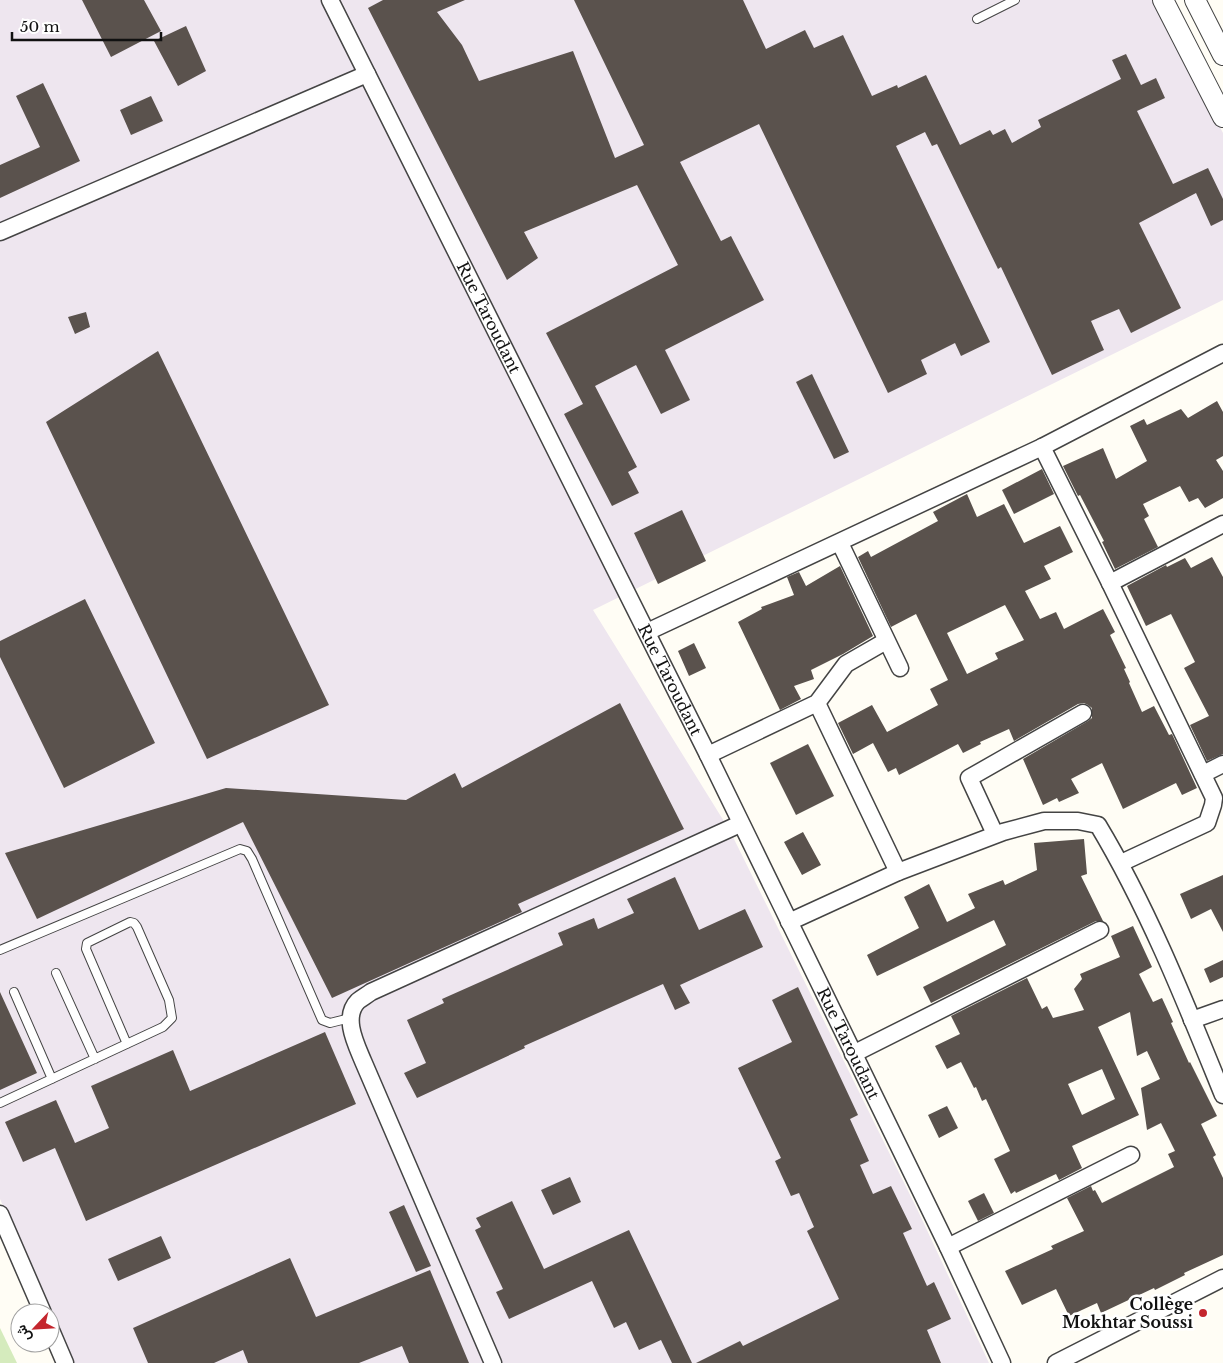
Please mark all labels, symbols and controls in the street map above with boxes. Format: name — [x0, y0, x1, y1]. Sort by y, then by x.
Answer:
scale bar — [12, 10, 161, 42]
text: 50 m — [20, 17, 60, 36]
street label: Rue Taroudant — [453, 258, 525, 377]
street label: Rue Taroudant — [634, 620, 707, 739]
street label: Rue Taroudant — [813, 984, 884, 1102]
place label: Collège Mokhtar Soussi — [1062, 1294, 1193, 1332]
north arrow — [10, 1303, 60, 1353]
marker: Collège Mokhtar Soussi — [1197, 1307, 1209, 1319]
text: ش — [11, 1322, 35, 1345]

